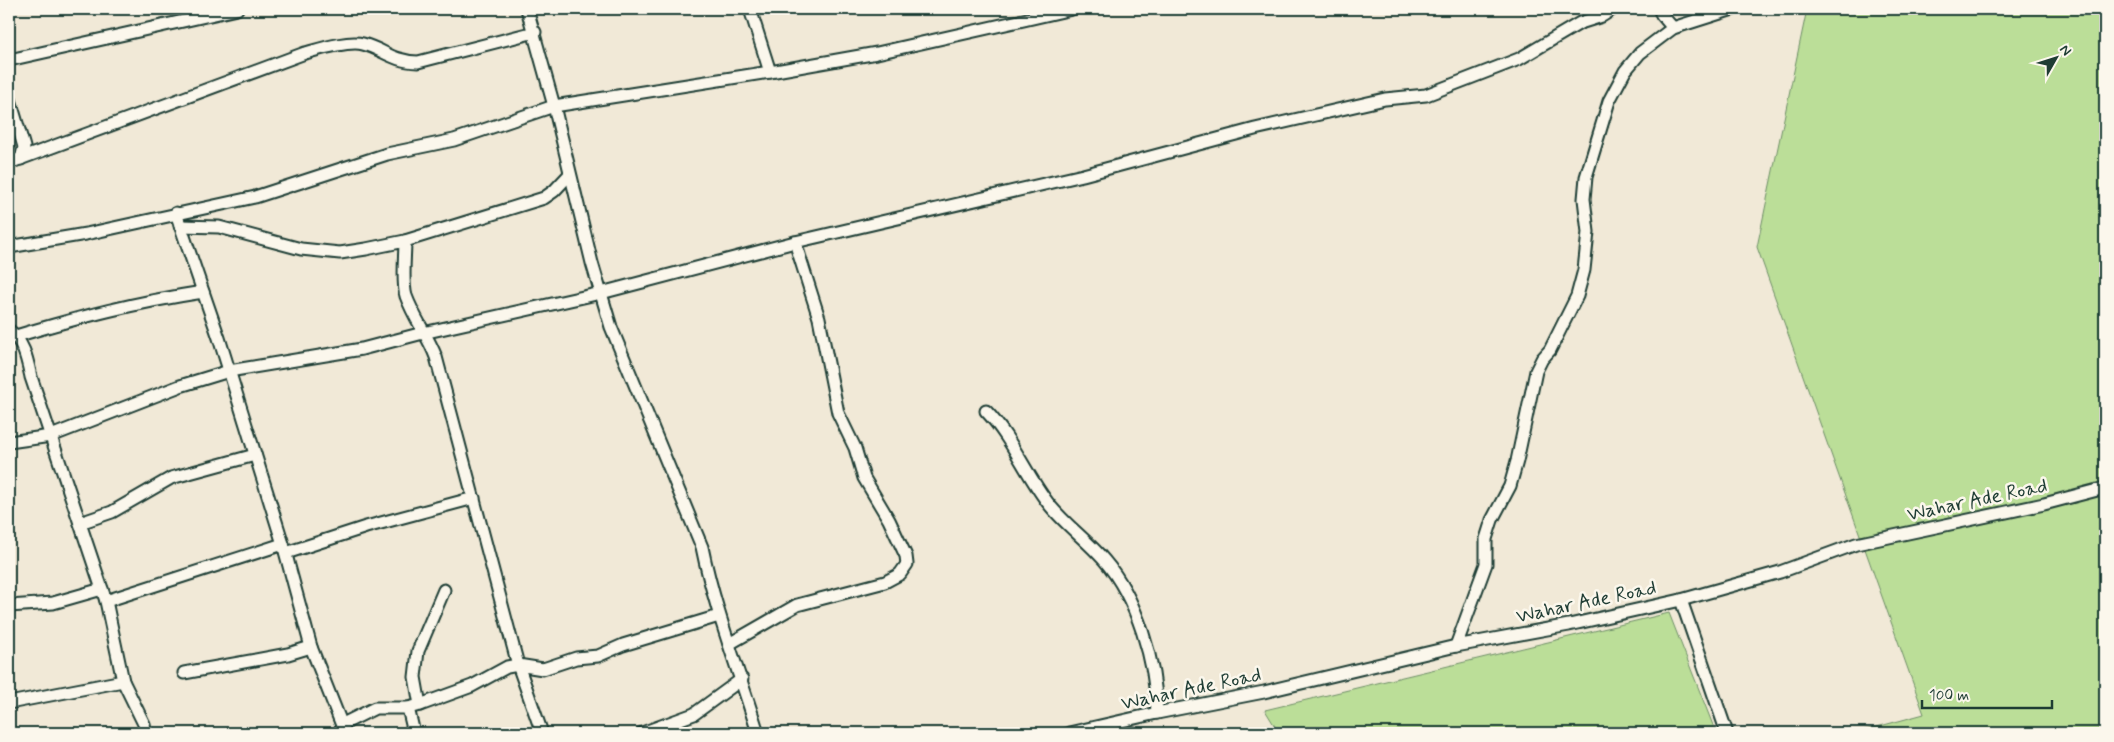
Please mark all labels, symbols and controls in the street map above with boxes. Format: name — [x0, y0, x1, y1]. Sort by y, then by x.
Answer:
north arrow — [2032, 32, 2082, 82]
text: N — [2055, 41, 2075, 60]
street label: Wahar Ade Road — [1905, 472, 2050, 528]
street label: Wahar Ade Road — [1514, 574, 1659, 630]
street label: Wahar Ade Road — [1119, 661, 1264, 717]
scale bar — [1922, 677, 2052, 709]
text: 100 m — [1929, 686, 1969, 706]

